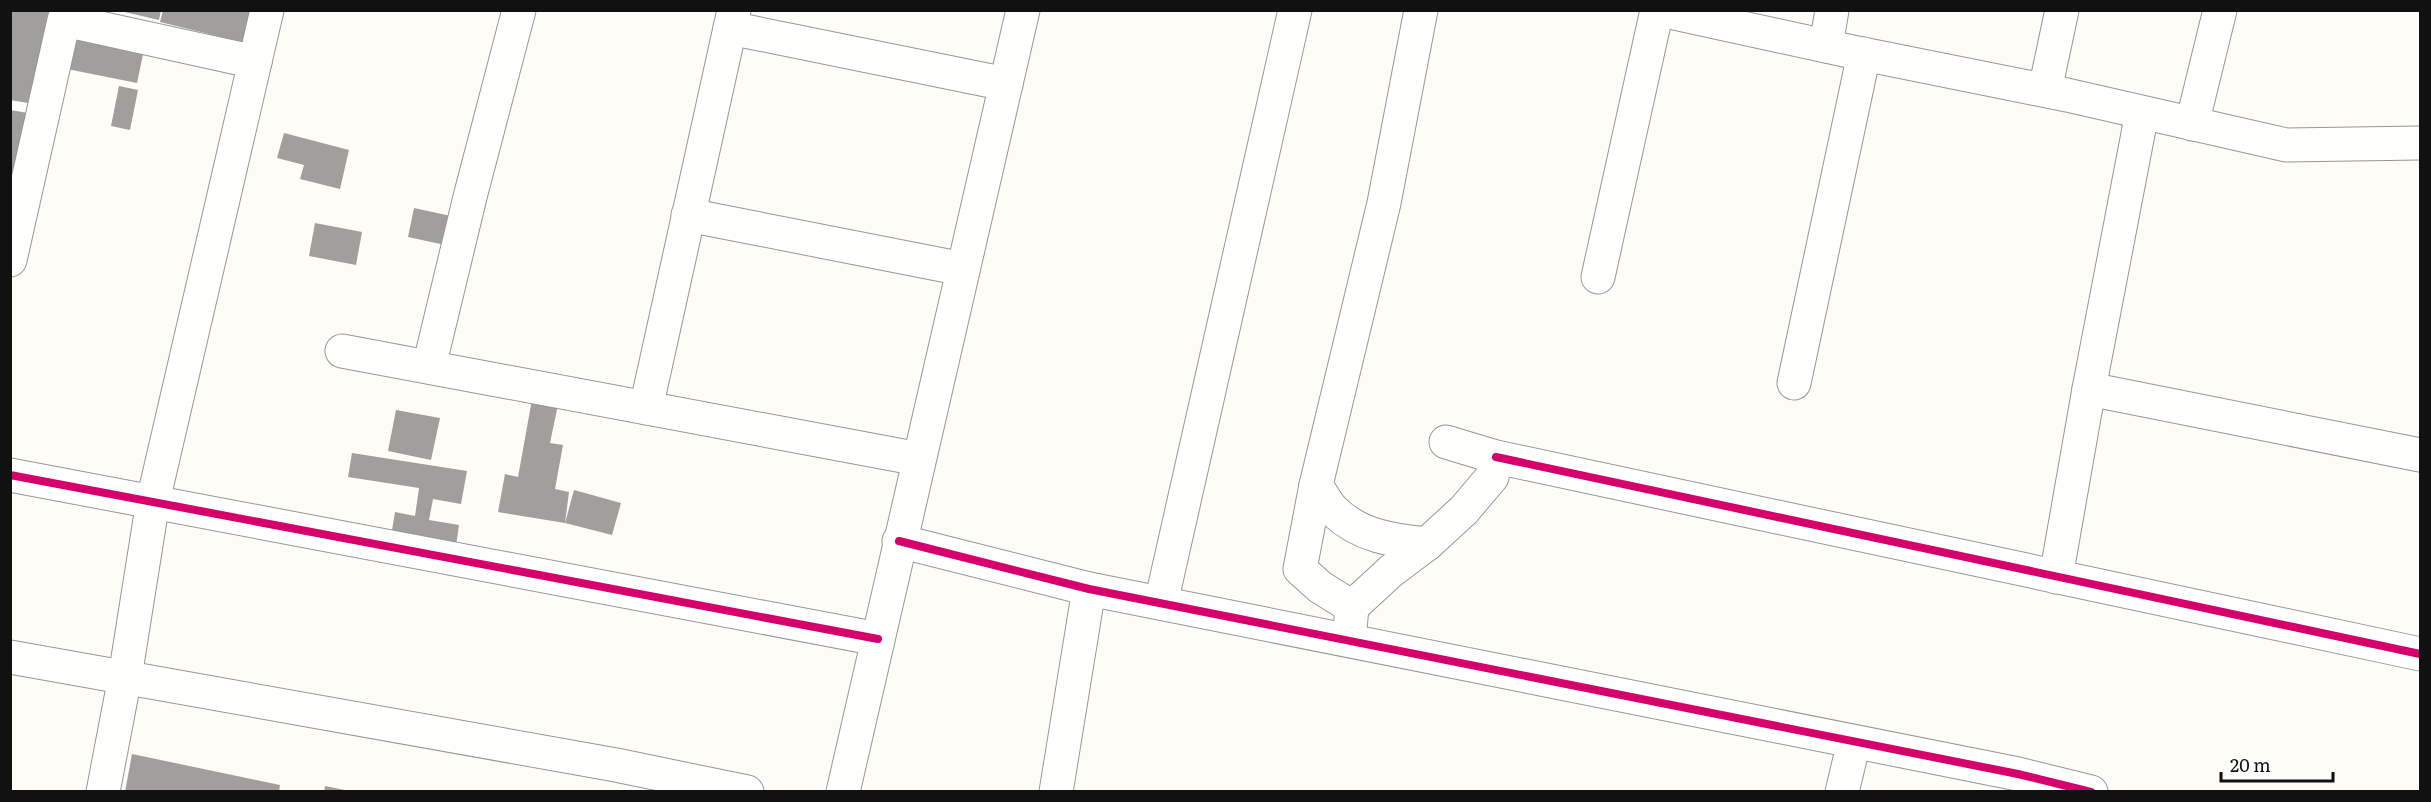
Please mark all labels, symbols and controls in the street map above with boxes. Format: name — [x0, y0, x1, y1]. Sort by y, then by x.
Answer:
scale bar — [2221, 745, 2334, 783]
text: 20 m — [2230, 751, 2271, 778]

